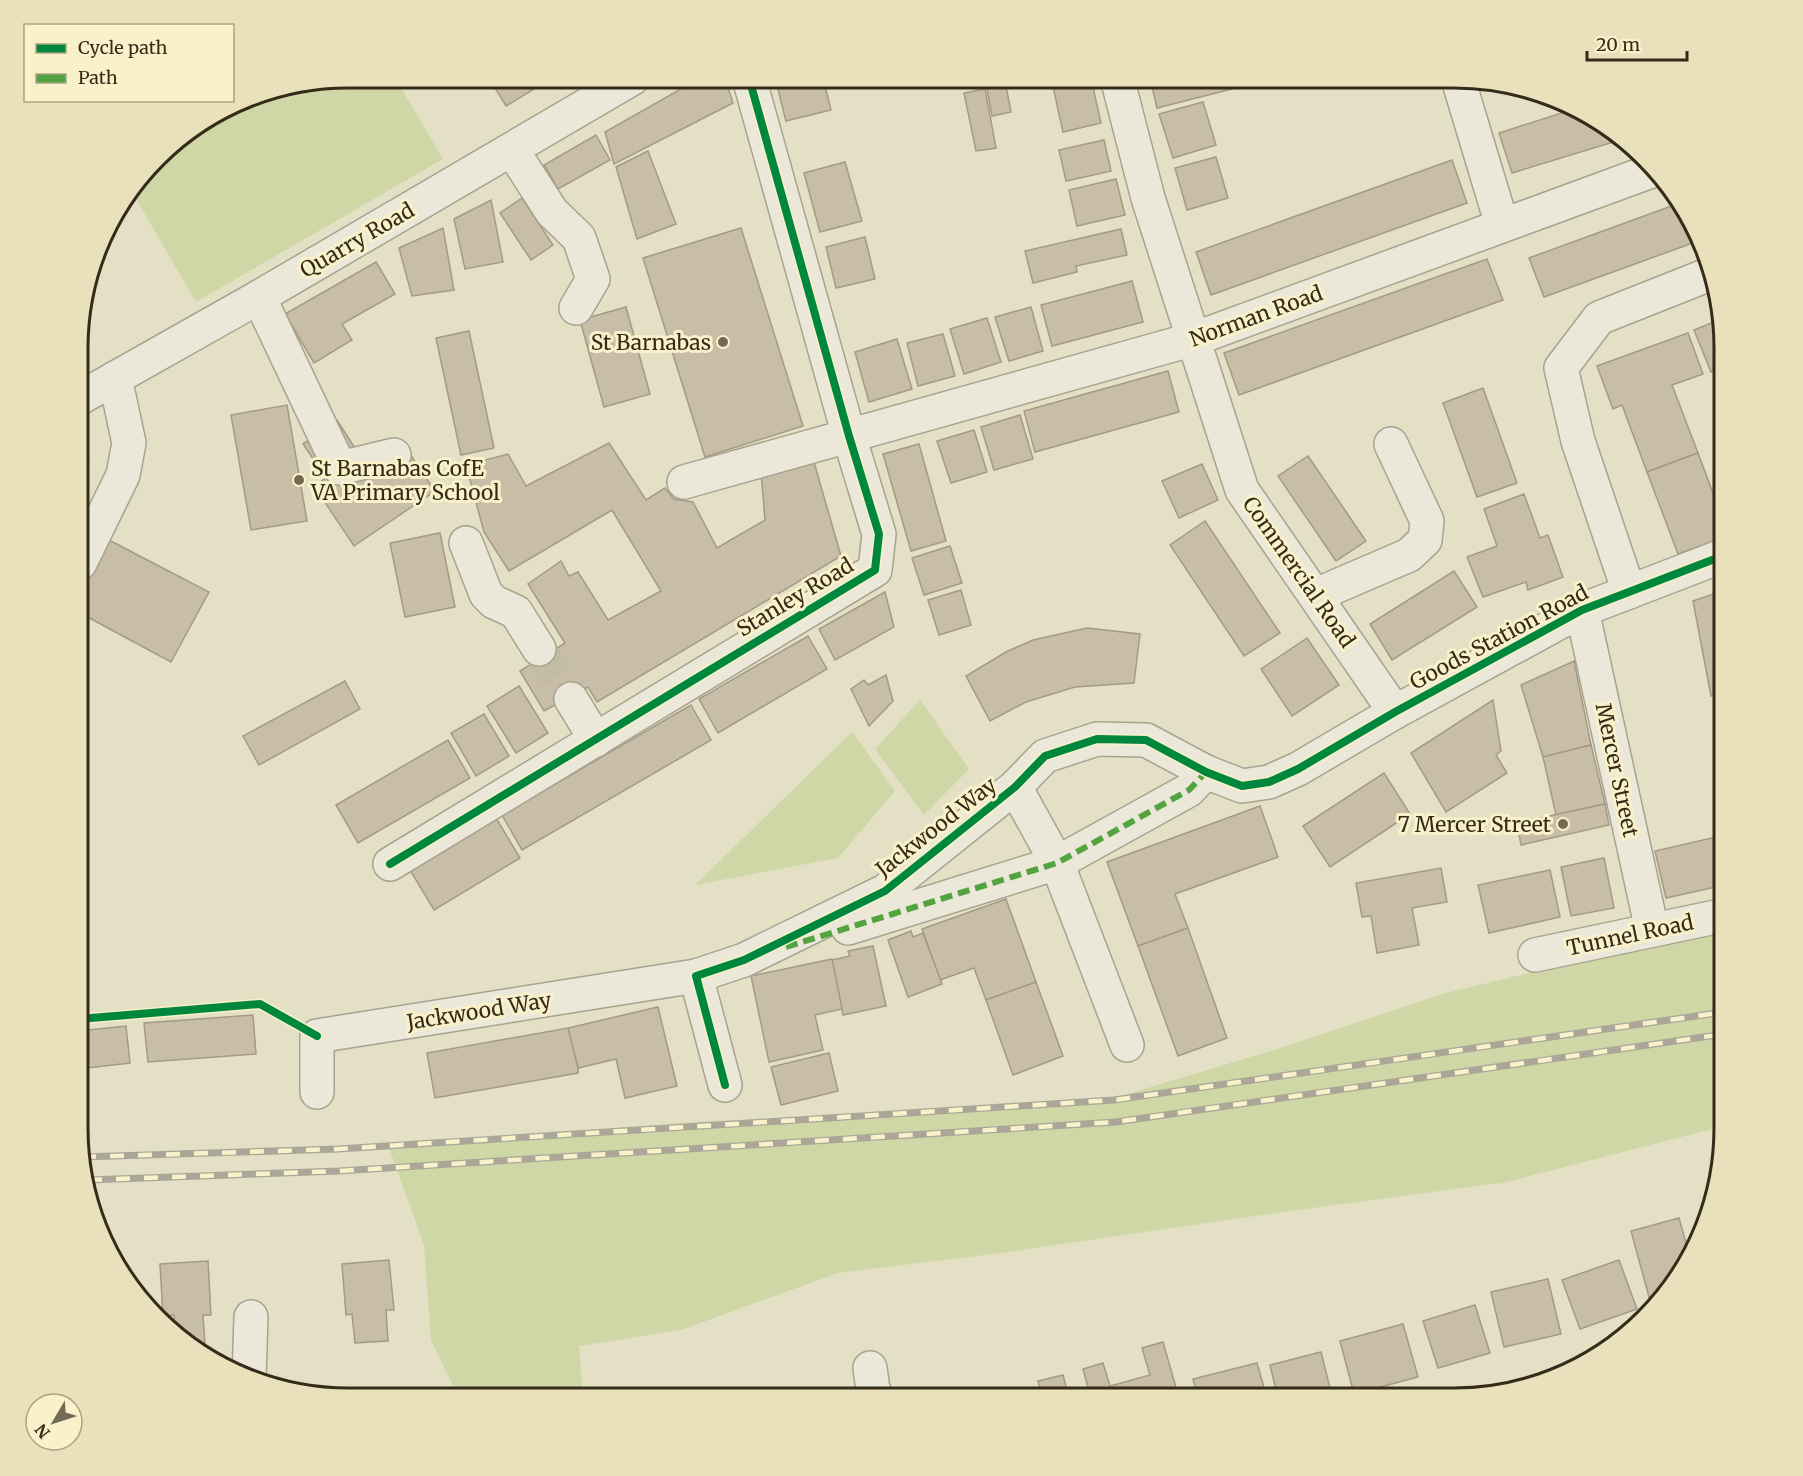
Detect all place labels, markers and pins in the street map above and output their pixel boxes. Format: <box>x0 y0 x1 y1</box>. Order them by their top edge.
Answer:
place label: St Barnabas <box>591 329 711 356</box>
marker: St Barnabas <box>716 335 730 349</box>
place label: St Barnabas CofE VA Primary School <box>310 455 500 506</box>
marker: St Barnabas CofE VA Primary School <box>292 473 306 487</box>
place label: 7 Mercer Street <box>1398 811 1551 838</box>
marker: 7 Mercer Street <box>1556 817 1570 831</box>

